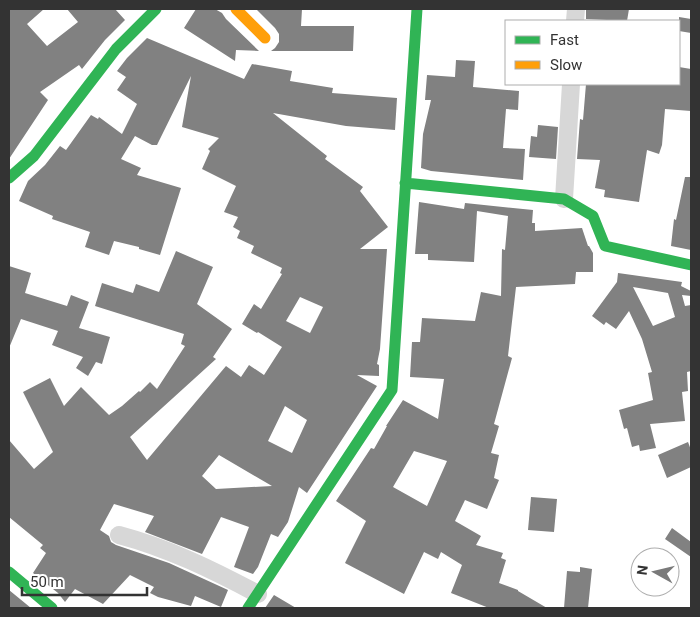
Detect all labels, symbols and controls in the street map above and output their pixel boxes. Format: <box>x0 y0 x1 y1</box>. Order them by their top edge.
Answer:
legend <box>505 20 680 85</box>
text: Fast <box>550 31 579 49</box>
text: Slow <box>550 56 582 74</box>
north arrow <box>630 547 680 597</box>
scale bar <box>22 564 148 596</box>
text: N <box>634 564 651 576</box>
text: 50 m <box>30 573 64 591</box>

